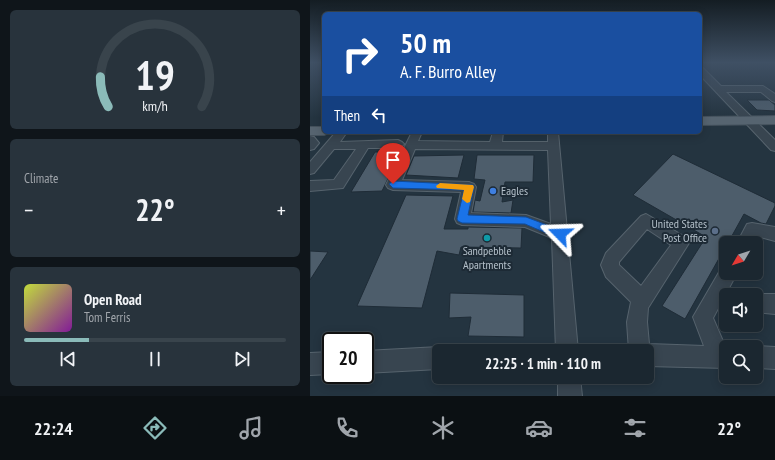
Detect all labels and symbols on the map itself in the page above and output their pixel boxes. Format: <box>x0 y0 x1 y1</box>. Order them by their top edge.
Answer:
pin <box>376 143 410 184</box>
place label: Eagles <box>501 183 528 198</box>
marker: Eagles <box>488 186 498 196</box>
position arrow <box>539 213 581 255</box>
place label: United States Post Office <box>652 216 707 245</box>
marker: United States Post Office <box>710 226 720 236</box>
marker: Sandpebble Apartments <box>482 233 492 243</box>
north arrow <box>719 236 763 280</box>
place label: Sandpebble Apartments <box>463 243 511 272</box>
speed limit sign: 20 <box>322 332 374 384</box>

